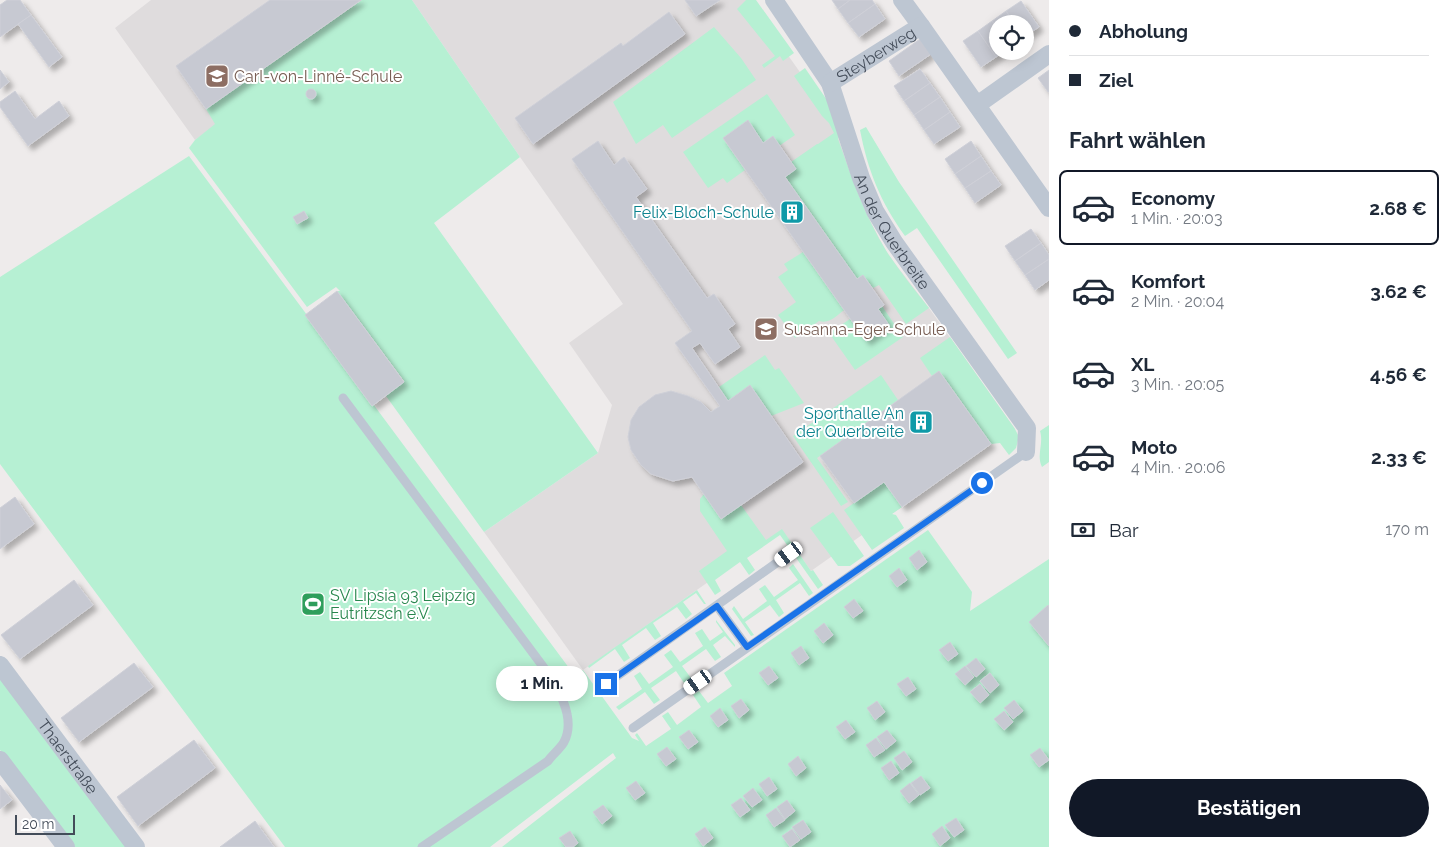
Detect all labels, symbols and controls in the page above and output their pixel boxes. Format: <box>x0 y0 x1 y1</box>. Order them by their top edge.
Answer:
map controls <box>989 15 1034 60</box>
button: locate <box>989 15 1034 60</box>
text: Abholung <box>1099 20 1188 42</box>
street label: Steyberweg <box>833 23 919 87</box>
school or university icon: Carl-von-Linné-Schule <box>204 63 230 89</box>
place label: Carl-von-Linné-Schule <box>234 67 402 86</box>
text: Ziel <box>1099 69 1133 91</box>
text: Fahrt wählen <box>1069 127 1206 153</box>
street label: An der Querbreite <box>850 171 934 293</box>
icon: car <box>1071 185 1116 230</box>
text: Economy <box>1131 187 1215 209</box>
text: 2.68 € <box>1369 197 1427 219</box>
building icon: Felix-Bloch-Schule <box>779 199 805 225</box>
place label: Felix-Bloch-Schule <box>633 203 774 222</box>
text: 1 Min. · 20:03 <box>1131 209 1222 228</box>
icon: car <box>1071 268 1116 313</box>
text: Komfort <box>1131 270 1205 292</box>
text: 3.62 € <box>1370 280 1427 302</box>
text: 2 Min. · 20:04 <box>1131 292 1224 311</box>
school or university icon: Susanna-Eger-Schule <box>753 316 779 342</box>
place label: Susanna-Eger-Schule <box>784 320 945 339</box>
icon: car <box>1071 351 1116 396</box>
text: XL <box>1131 353 1154 375</box>
text: 4.56 € <box>1370 363 1427 385</box>
text: 3 Min. · 20:05 <box>1131 375 1224 394</box>
place label: Sporthalle An der Querbreite <box>796 404 904 441</box>
building icon: Sporthalle An der Querbreite <box>908 409 934 435</box>
icon: car <box>1071 434 1116 479</box>
text: Moto <box>1131 436 1177 458</box>
text: 2.33 € <box>1371 446 1427 468</box>
text: 4 Min. · 20:06 <box>1131 458 1225 477</box>
route start <box>971 472 993 494</box>
icon: cash <box>1069 516 1097 544</box>
text: Bar <box>1109 519 1139 541</box>
text: 170 m <box>1385 520 1429 539</box>
car <box>772 539 805 569</box>
place label: SV Lipsia 93 Leipzig Eutritzsch e.V. <box>330 586 476 623</box>
sports icon: SV Lipsia 93 Leipzig Eutritzsch e.V. <box>300 591 326 617</box>
callout: 1 Min. <box>496 666 588 702</box>
car <box>681 667 714 697</box>
route end <box>595 673 617 695</box>
text: 1 Min. <box>521 674 563 693</box>
street label: Thaerstraße <box>34 715 102 798</box>
button: Bestätigen <box>1069 779 1429 837</box>
scale bar <box>15 812 75 835</box>
text: 20 m <box>22 816 54 832</box>

